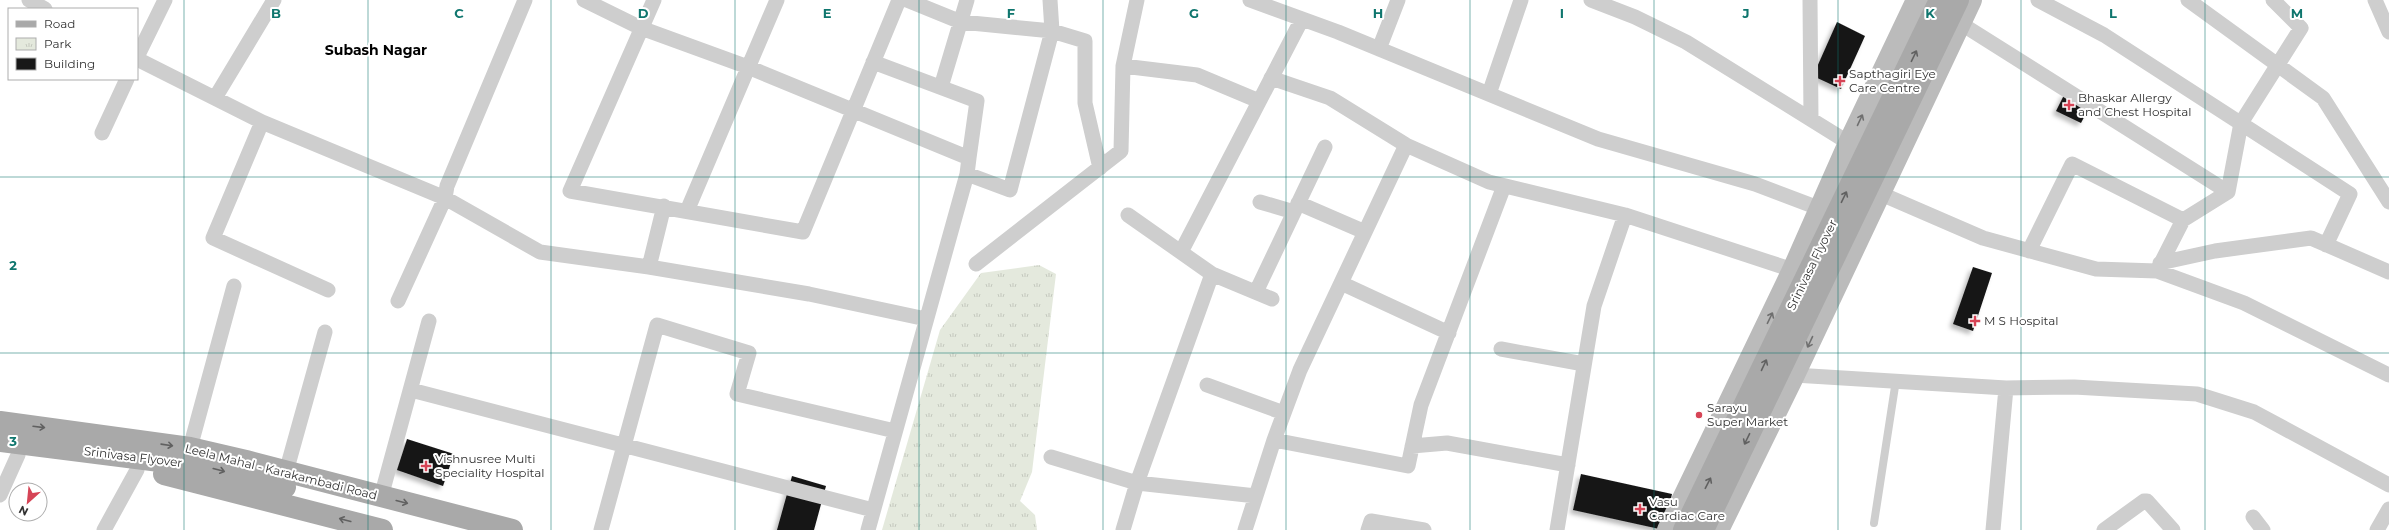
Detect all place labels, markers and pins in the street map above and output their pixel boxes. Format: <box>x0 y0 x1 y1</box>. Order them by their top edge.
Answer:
place label: Sapthagiri Eye Care Centre <box>1849 66 1936 95</box>
marker: Sapthagiri Eye Care Centre <box>1834 75 1846 87</box>
place label: Bhaskar Allergy and Chest Hospital <box>2078 90 2192 119</box>
marker: Bhaskar Allergy and Chest Hospital <box>2063 99 2075 111</box>
place label: M S Hospital <box>1984 313 2058 328</box>
marker: M S Hospital <box>1969 315 1981 327</box>
place label: Sarayu Super Market <box>1707 400 1788 429</box>
marker: Sarayu Super Market <box>1694 410 1704 420</box>
place label: Vishnusree Multi Speciality Hospital <box>435 451 545 480</box>
marker: Vishnusree Multi Speciality Hospital <box>420 460 432 472</box>
place label: Vasu Cardiac Care <box>1649 494 1725 523</box>
marker: Vasu Cardiac Care <box>1634 503 1646 515</box>

